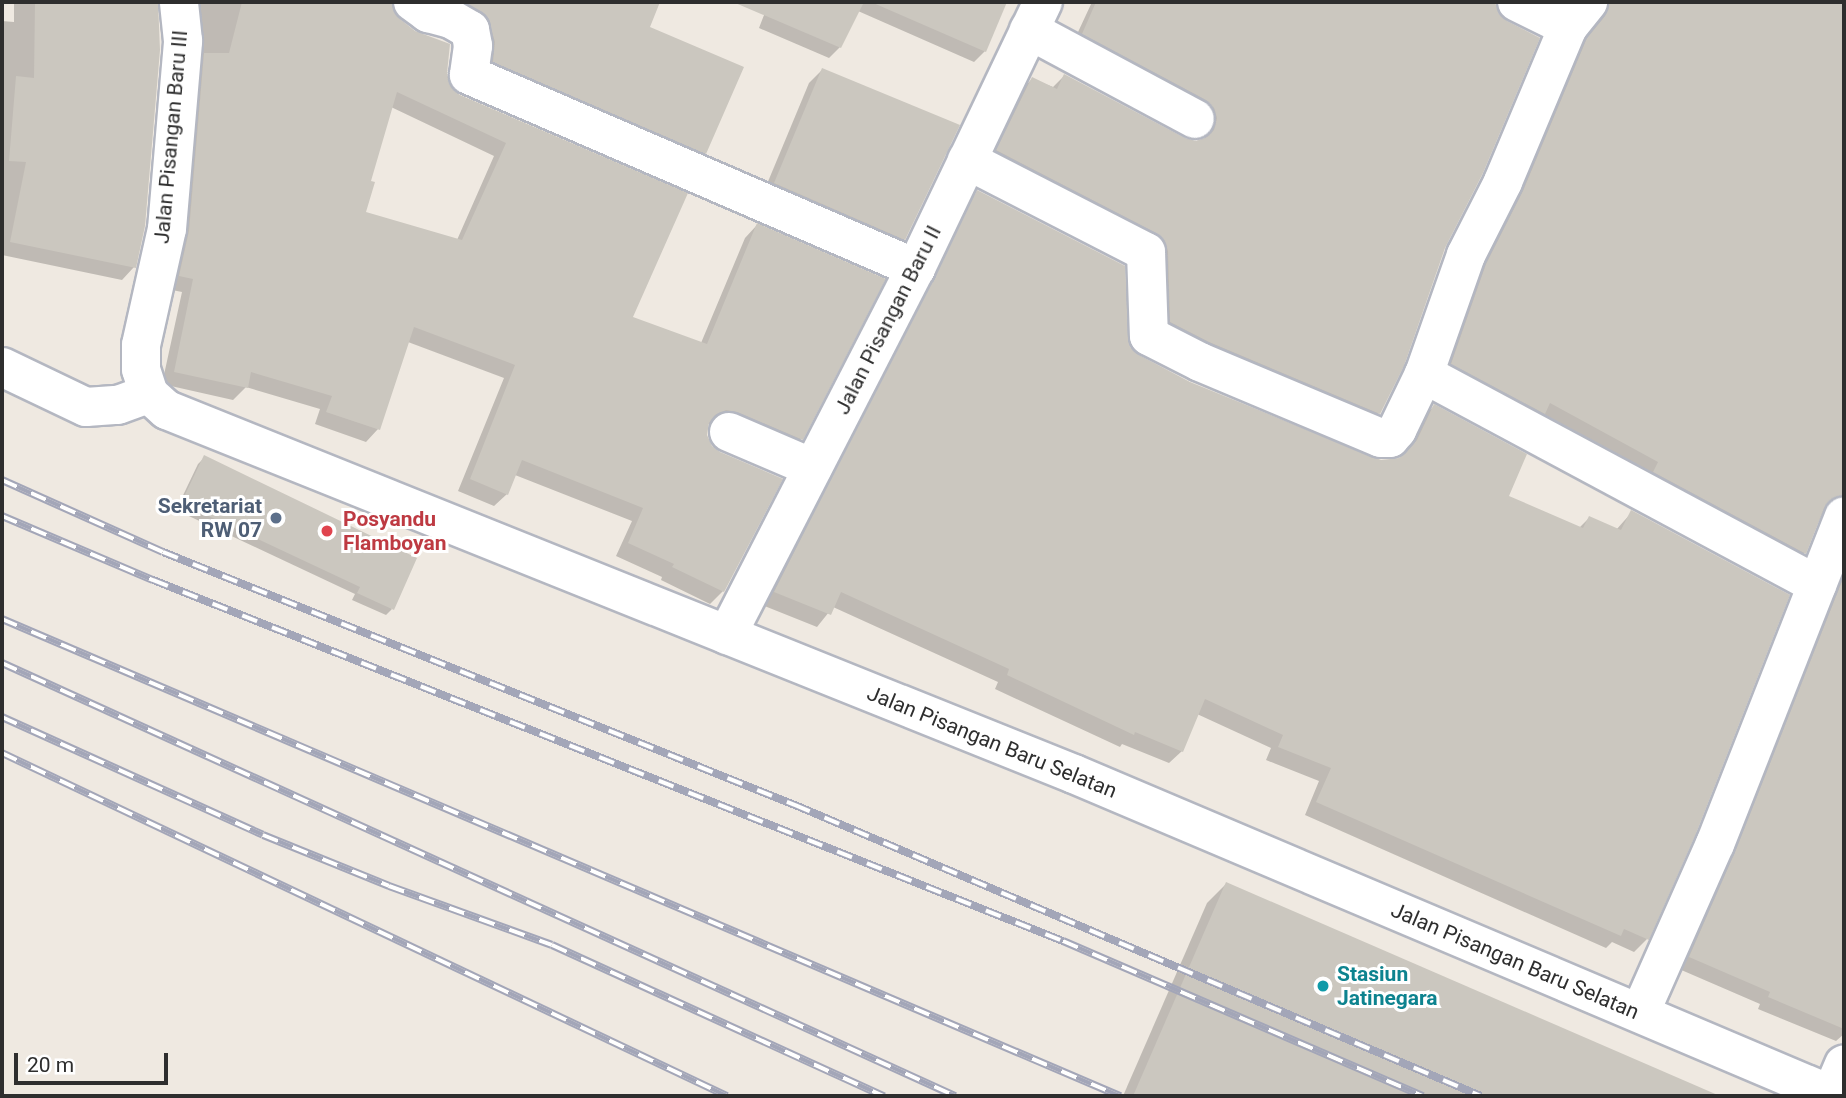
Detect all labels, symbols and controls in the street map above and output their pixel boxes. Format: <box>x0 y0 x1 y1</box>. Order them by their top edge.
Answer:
street label: Jalan Pisangan Baru III <box>149 29 193 245</box>
street label: Jalan Pisangan Baru II <box>829 221 947 419</box>
place label: Sekretariat RW 07 <box>158 493 262 543</box>
place label: Posyandu Flamboyan <box>343 506 446 556</box>
marker: Sekretariat RW 07 <box>268 510 284 526</box>
marker: Posyandu Flamboyan <box>317 521 337 541</box>
street label: Jalan Pisangan Baru Selatan <box>863 680 1121 804</box>
street label: Jalan Pisangan Baru Selatan <box>1387 897 1643 1025</box>
place label: Stasiun Jatinegara <box>1337 961 1438 1011</box>
marker: Stasiun Jatinegara <box>1315 978 1331 994</box>
scale bar <box>18 1038 172 1082</box>
text: 20 m <box>27 1053 74 1077</box>

